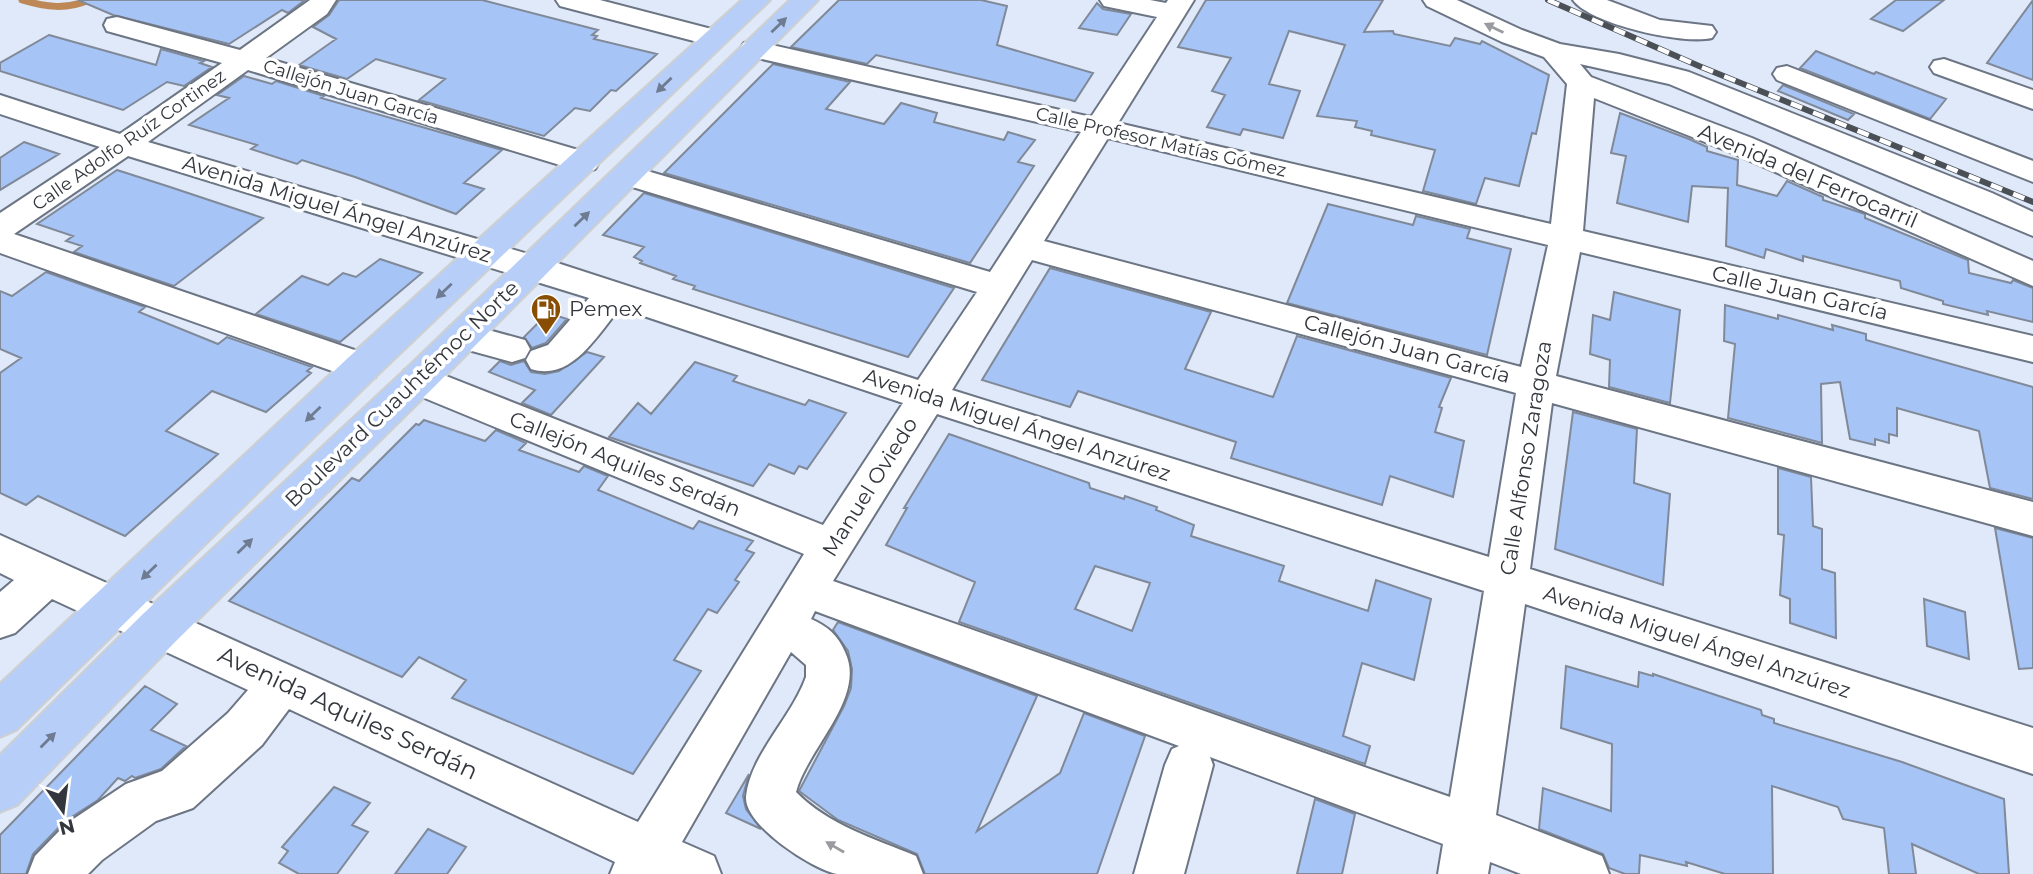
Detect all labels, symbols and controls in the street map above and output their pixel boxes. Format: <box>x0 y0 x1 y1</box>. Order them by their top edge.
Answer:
one-way arrow <box>771 16 788 33</box>
one-way arrow <box>1484 22 1504 34</box>
street label: Callejón Juan García <box>261 55 441 129</box>
street label: Calle Adolfo Ruíz Cortinez <box>28 65 230 215</box>
one-way arrow <box>656 77 673 93</box>
street label: Calle Profesor Matías Gómez <box>1034 102 1288 182</box>
street label: Avenida del Ferrocarril <box>1695 118 1921 233</box>
street label: Avenida Miguel Ángel Anzúrez <box>180 150 494 267</box>
one-way arrow <box>573 211 590 228</box>
street label: Calle Juan García <box>1710 260 1891 325</box>
street label: Boulevard Cuauhtémoc Norte <box>280 275 524 512</box>
one-way arrow <box>435 283 453 299</box>
fuel station icon: Pemex <box>529 292 563 336</box>
place label: Pemex <box>569 296 642 321</box>
street label: Callejón Juan García <box>1301 309 1513 388</box>
street label: Calle Alfonso Zaragoza <box>1495 339 1556 577</box>
street label: Avenida Miguel Ángel Anzúrez <box>860 363 1174 486</box>
one-way arrow <box>304 406 321 423</box>
street label: Callejón Aquiles Serdán <box>506 406 744 521</box>
street label: Manuel Oviedo <box>817 413 922 561</box>
one-way arrow <box>236 538 253 554</box>
one-way arrow <box>141 564 158 580</box>
street label: Avenida Miguel Ángel Anzúrez <box>1540 580 1854 703</box>
street label: Avenida Aquiles Serdán <box>214 640 483 786</box>
one-way arrow <box>40 732 56 748</box>
north arrow <box>28 776 98 846</box>
text: N <box>57 814 77 840</box>
one-way arrow <box>826 841 845 853</box>

